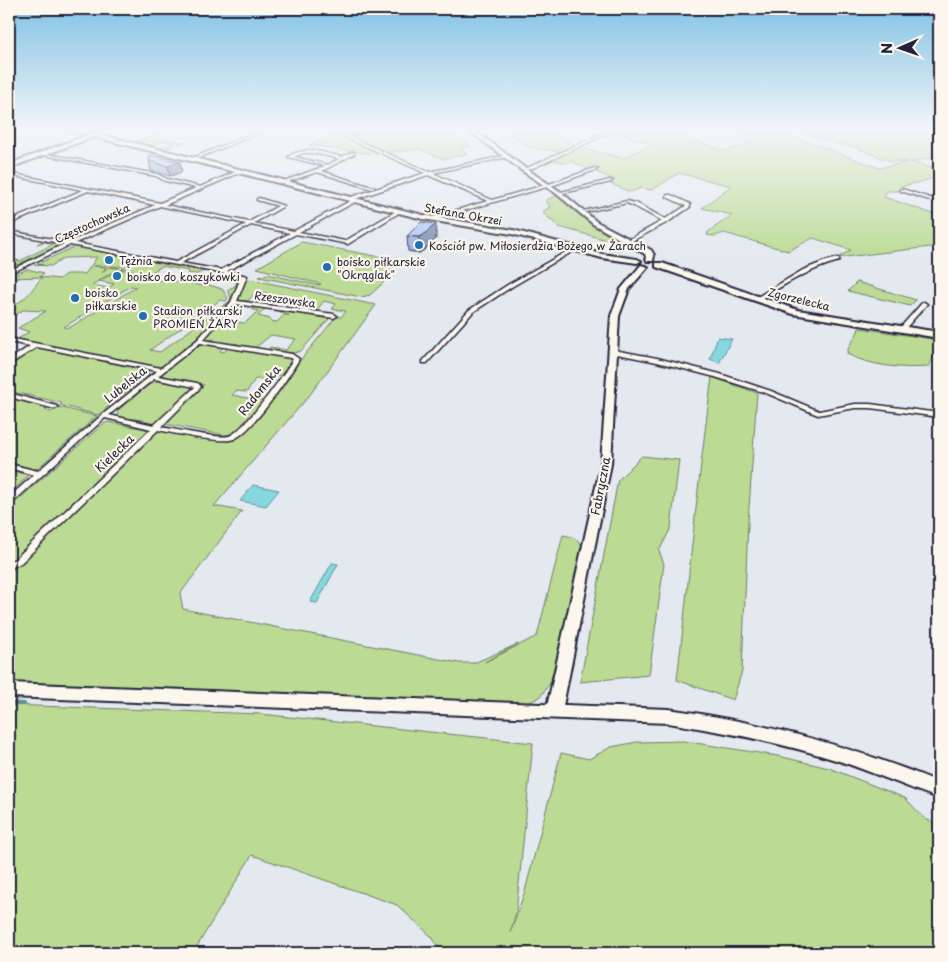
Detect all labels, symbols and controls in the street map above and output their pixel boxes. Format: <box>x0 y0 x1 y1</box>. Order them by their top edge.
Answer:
north arrow <box>876 22 926 72</box>
text: N <box>876 43 897 54</box>
street label: Częstochowska <box>52 199 132 247</box>
street label: Stefana Okrzei <box>423 199 503 229</box>
place label: Kościół pw. Miłosierdzia Bożego w Żarach <box>429 237 646 254</box>
marker: Kościół pw. Miłosierdzia Bożego w Żarach <box>413 239 425 251</box>
place label: Tężnia <box>119 252 153 269</box>
place label: boisko piłkarskie "Okrąglak" <box>337 253 426 283</box>
marker: Tężnia <box>103 254 115 266</box>
marker: boisko piłkarskie "Okrąglak" <box>321 261 333 273</box>
place label: boisko do koszykówki <box>127 268 240 285</box>
marker: boisko do koszykówki <box>111 270 123 282</box>
street label: Zgorzelecka <box>766 283 832 315</box>
place label: boisko piłkarskie <box>85 284 137 314</box>
street label: Rzeszowska <box>253 286 317 312</box>
marker: boisko piłkarskie <box>69 292 81 304</box>
place label: Stadion piłkarski PROMIEŃ ŻARY <box>153 302 242 332</box>
marker: Stadion piłkarski PROMIEŃ ŻARY <box>137 310 149 322</box>
street label: Lubelska <box>100 361 150 407</box>
street label: Radomska <box>234 361 285 419</box>
street label: Kielecka <box>90 429 138 476</box>
street label: Fabryczna <box>586 455 615 517</box>

